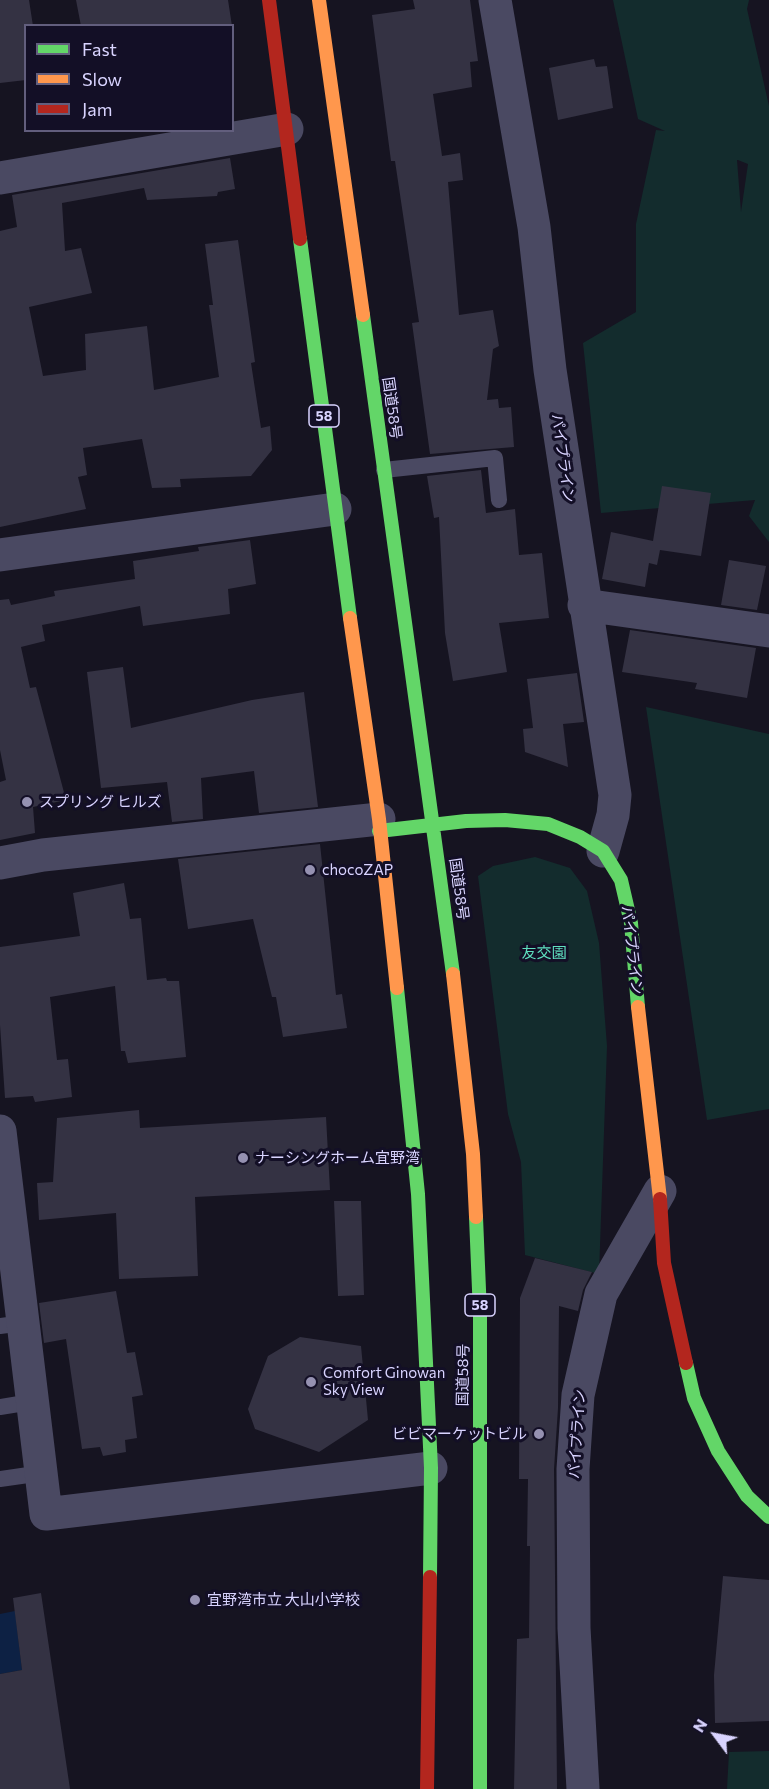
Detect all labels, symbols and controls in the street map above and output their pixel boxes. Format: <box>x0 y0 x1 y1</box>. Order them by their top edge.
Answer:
legend <box>24 24 234 132</box>
text: Fast <box>82 38 117 60</box>
text: Slow <box>82 68 122 90</box>
text: Jam <box>82 98 112 120</box>
street label: 国道58号 <box>379 376 405 440</box>
road number: 58 <box>309 405 339 427</box>
street label: パイプライン <box>548 412 578 504</box>
place label: スプリング ヒルズ <box>39 793 162 811</box>
marker: スプリング ヒルズ <box>20 795 34 809</box>
street label: 国道58号 <box>446 857 472 921</box>
place label: chocoZAP <box>322 861 393 879</box>
marker: chocoZAP <box>303 863 317 877</box>
street label: パイプライン <box>618 904 646 996</box>
park label: 友交園 <box>522 944 566 962</box>
place label: ナーシングホーム宜野湾 <box>255 1149 420 1167</box>
marker: ナーシングホーム宜野湾 <box>236 1151 250 1165</box>
road number: 58 <box>465 1294 495 1316</box>
street label: 国道58号 <box>453 1343 473 1407</box>
place label: Comfort Ginowan Sky View <box>323 1364 445 1399</box>
marker: Comfort Ginowan Sky View <box>304 1375 318 1389</box>
street label: パイプライン <box>565 1388 589 1480</box>
place label: ビビマーケットビル <box>392 1425 527 1443</box>
marker: ビビマーケットビル <box>532 1427 546 1441</box>
place label: 宜野湾市立 大山小学校 <box>207 1591 360 1609</box>
marker: 宜野湾市立 大山小学校 <box>188 1593 202 1607</box>
north arrow <box>685 1705 745 1765</box>
text: N <box>688 1715 711 1735</box>

